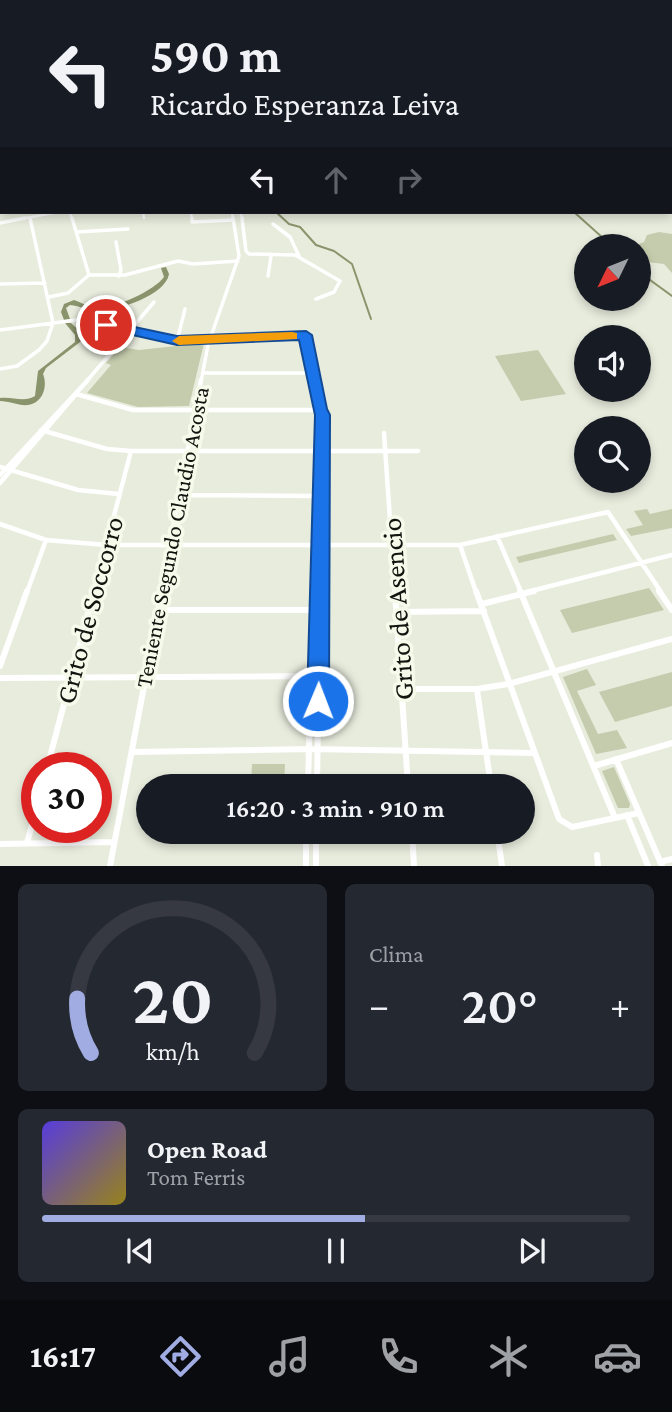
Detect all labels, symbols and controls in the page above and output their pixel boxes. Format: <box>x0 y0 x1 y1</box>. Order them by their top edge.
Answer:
icon: left <box>35 28 126 119</box>
text: 590 m <box>150 28 281 83</box>
text: Ricardo Esperanza Leiva <box>150 86 459 122</box>
icon: left <box>244 161 282 199</box>
icon: ahead <box>317 161 355 199</box>
icon: right <box>390 161 428 199</box>
north arrow <box>574 234 651 312</box>
map controls <box>574 234 651 493</box>
pin <box>76 295 136 355</box>
icon: arrive <box>87 306 125 344</box>
button: sound <box>574 325 651 402</box>
street label: Teniente Segundo Claudio Acosta <box>130 384 214 690</box>
button: search <box>574 416 651 493</box>
street label: Grito de Soccorro <box>50 513 129 707</box>
street label: Grito de Asencio <box>376 517 419 701</box>
position arrow <box>281 664 355 738</box>
speed limit sign: 30 <box>21 752 112 843</box>
text: 16:20 · 3 min · 910 m <box>226 794 445 823</box>
text: Clima <box>369 941 424 967</box>
text: 20 <box>132 959 213 1040</box>
text: 20° <box>461 976 538 1034</box>
text: − <box>369 984 389 1026</box>
text: + <box>610 984 630 1026</box>
text: km/h <box>146 1038 199 1065</box>
text: Open Road <box>147 1135 267 1164</box>
text: Tom Ferris <box>147 1164 245 1190</box>
icon: previous <box>121 1232 159 1270</box>
icon: pause <box>317 1232 355 1270</box>
icon: next <box>513 1232 551 1270</box>
icon: directions <box>156 1332 205 1381</box>
icon: music <box>265 1332 314 1381</box>
icon: phone <box>374 1332 423 1381</box>
icon: climate <box>484 1332 533 1381</box>
icon: car <box>593 1332 642 1381</box>
text: 16:17 <box>30 1338 96 1374</box>

